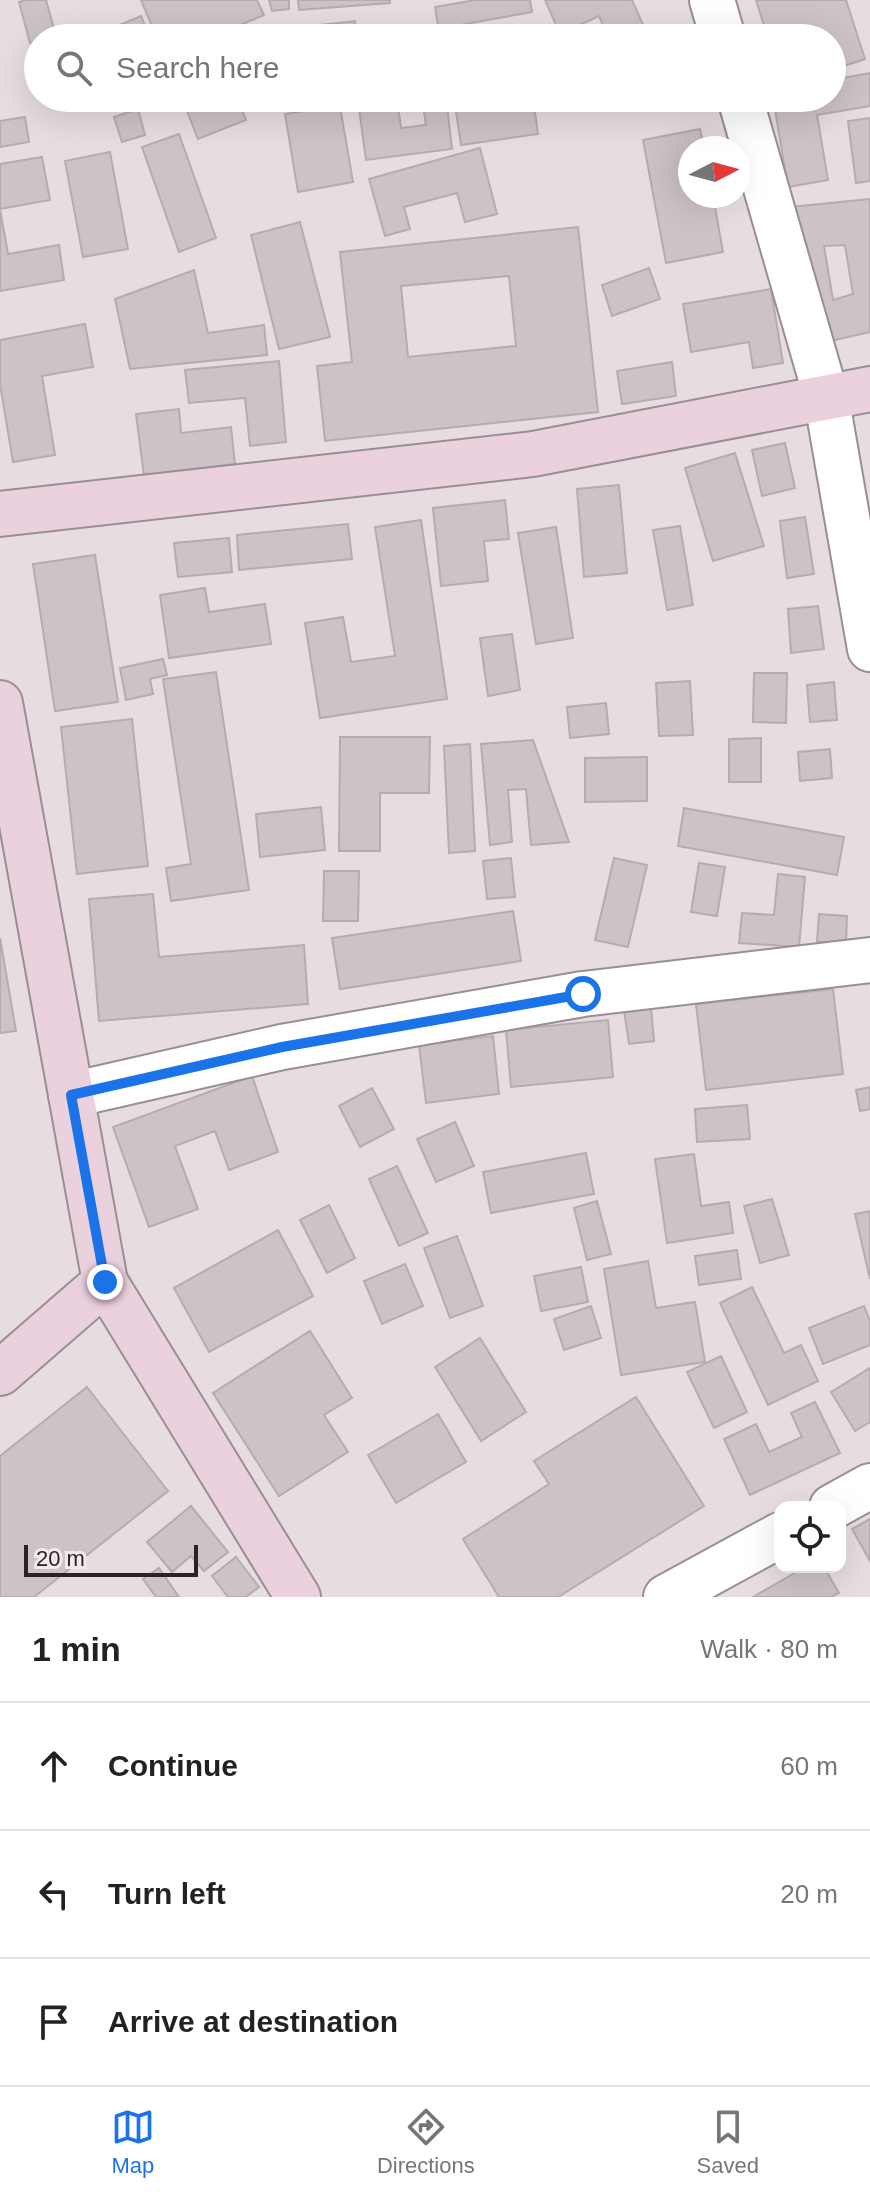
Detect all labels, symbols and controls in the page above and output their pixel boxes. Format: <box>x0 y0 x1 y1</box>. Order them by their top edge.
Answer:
search box <box>24 24 846 112</box>
icon: search <box>52 46 96 90</box>
text: Search here <box>116 51 279 84</box>
north arrow <box>678 136 750 208</box>
route start <box>565 976 601 1012</box>
route end <box>87 1264 123 1300</box>
map controls <box>774 1501 846 1573</box>
button: locate <box>774 1501 846 1573</box>
scale bar <box>24 1541 198 1577</box>
text: 20 m <box>36 1546 85 1571</box>
text: 1 min <box>32 1630 121 1668</box>
text: Walk · 80 m <box>700 1634 838 1664</box>
icon: ahead <box>32 1744 76 1788</box>
text: Continue <box>108 1749 238 1782</box>
text: 60 m <box>780 1751 838 1781</box>
icon: left <box>32 1872 76 1916</box>
text: Turn left <box>108 1877 226 1910</box>
text: 20 m <box>780 1879 838 1909</box>
icon: arrive <box>32 2000 76 2044</box>
text: Arrive at destination <box>108 2005 398 2038</box>
tab: Map <box>111 2105 155 2179</box>
tab: Directions <box>377 2105 475 2179</box>
tab: Saved <box>697 2105 759 2179</box>

